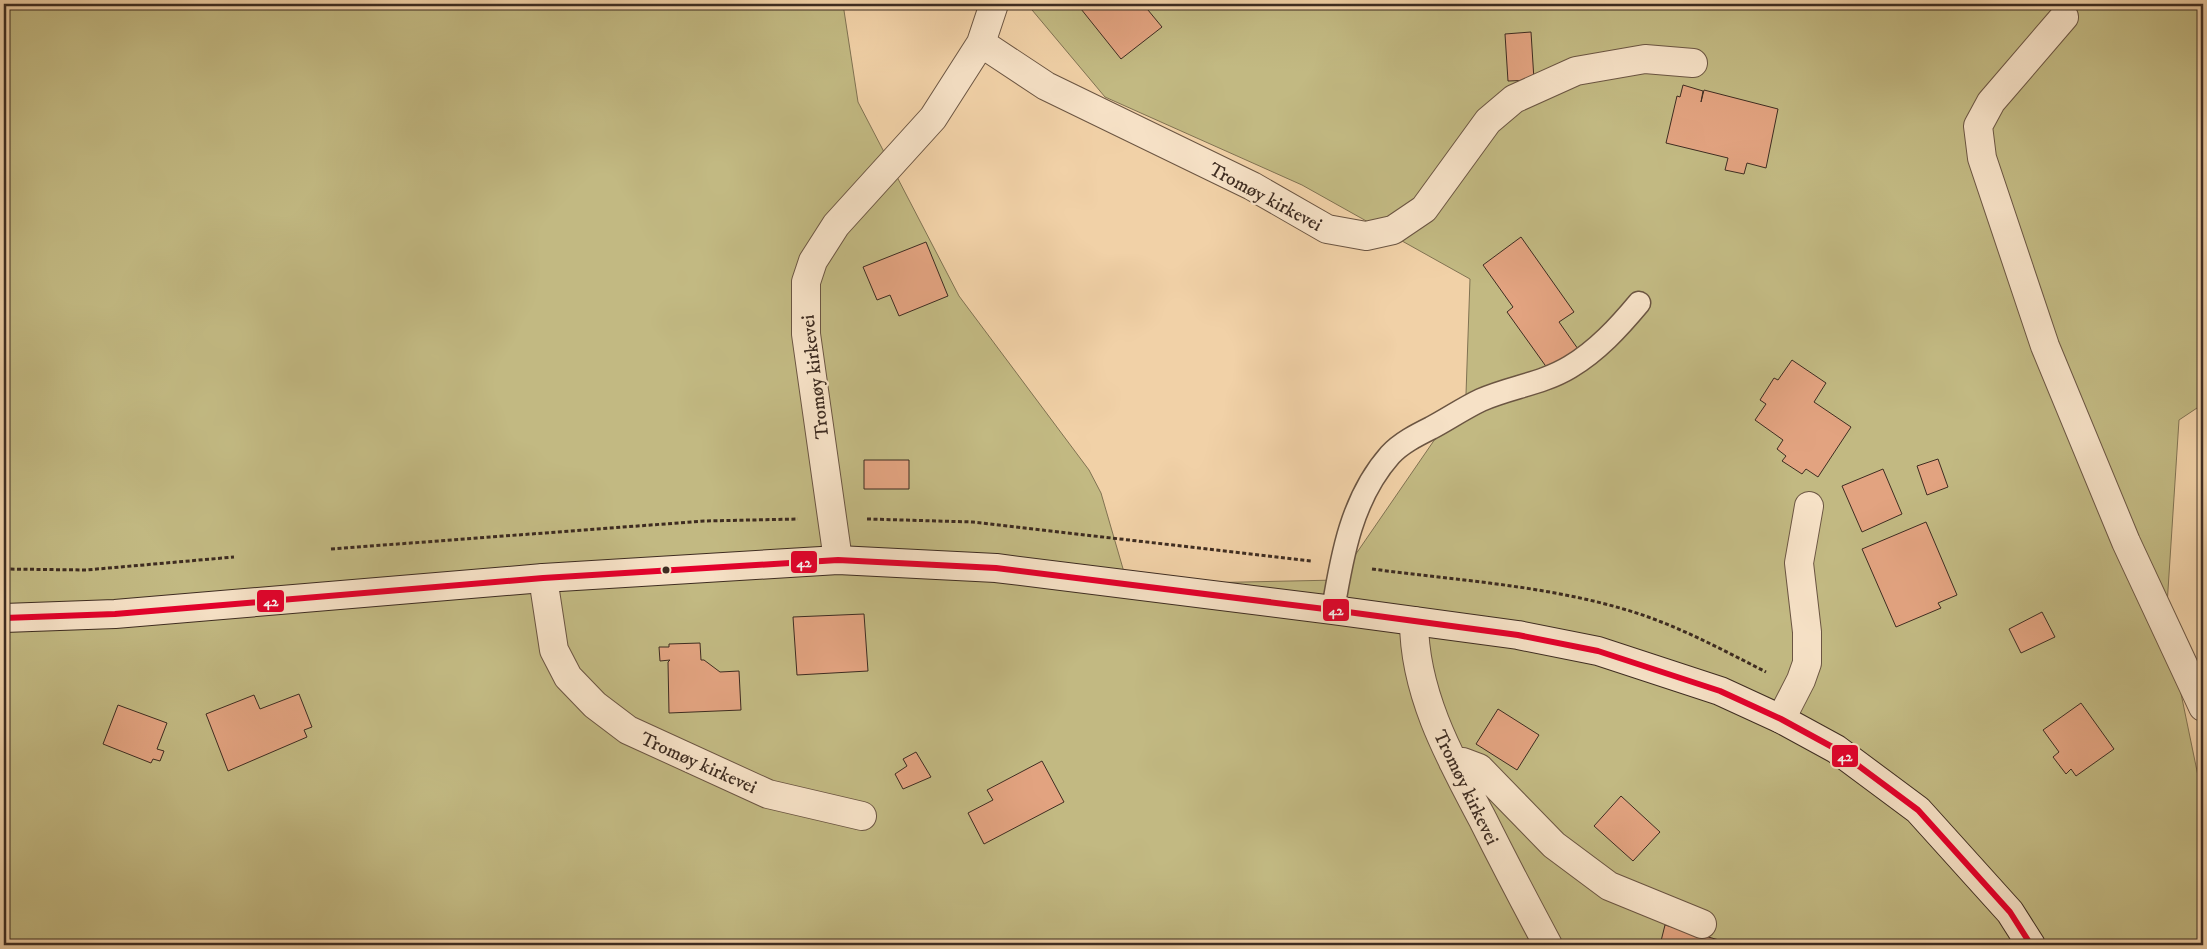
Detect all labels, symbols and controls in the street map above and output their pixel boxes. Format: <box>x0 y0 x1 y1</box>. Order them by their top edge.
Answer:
street label: Tromøy kirkevei <box>1205 158 1326 237</box>
street label: Tromøy kirkevei <box>796 313 835 440</box>
line badge: 42 <box>790 550 818 574</box>
text: 42 <box>796 554 813 572</box>
unlabelled marker <box>661 565 671 575</box>
line badge: 42 <box>256 589 285 613</box>
text: 42 <box>263 593 280 611</box>
line badge: 42 <box>1322 598 1350 622</box>
text: 42 <box>1328 602 1345 620</box>
street label: Tromøy kirkevei <box>637 727 760 799</box>
street label: Tromøy kirkevei <box>1428 727 1503 849</box>
line badge: 42 <box>1831 744 1859 768</box>
text: 42 <box>1837 748 1854 766</box>

